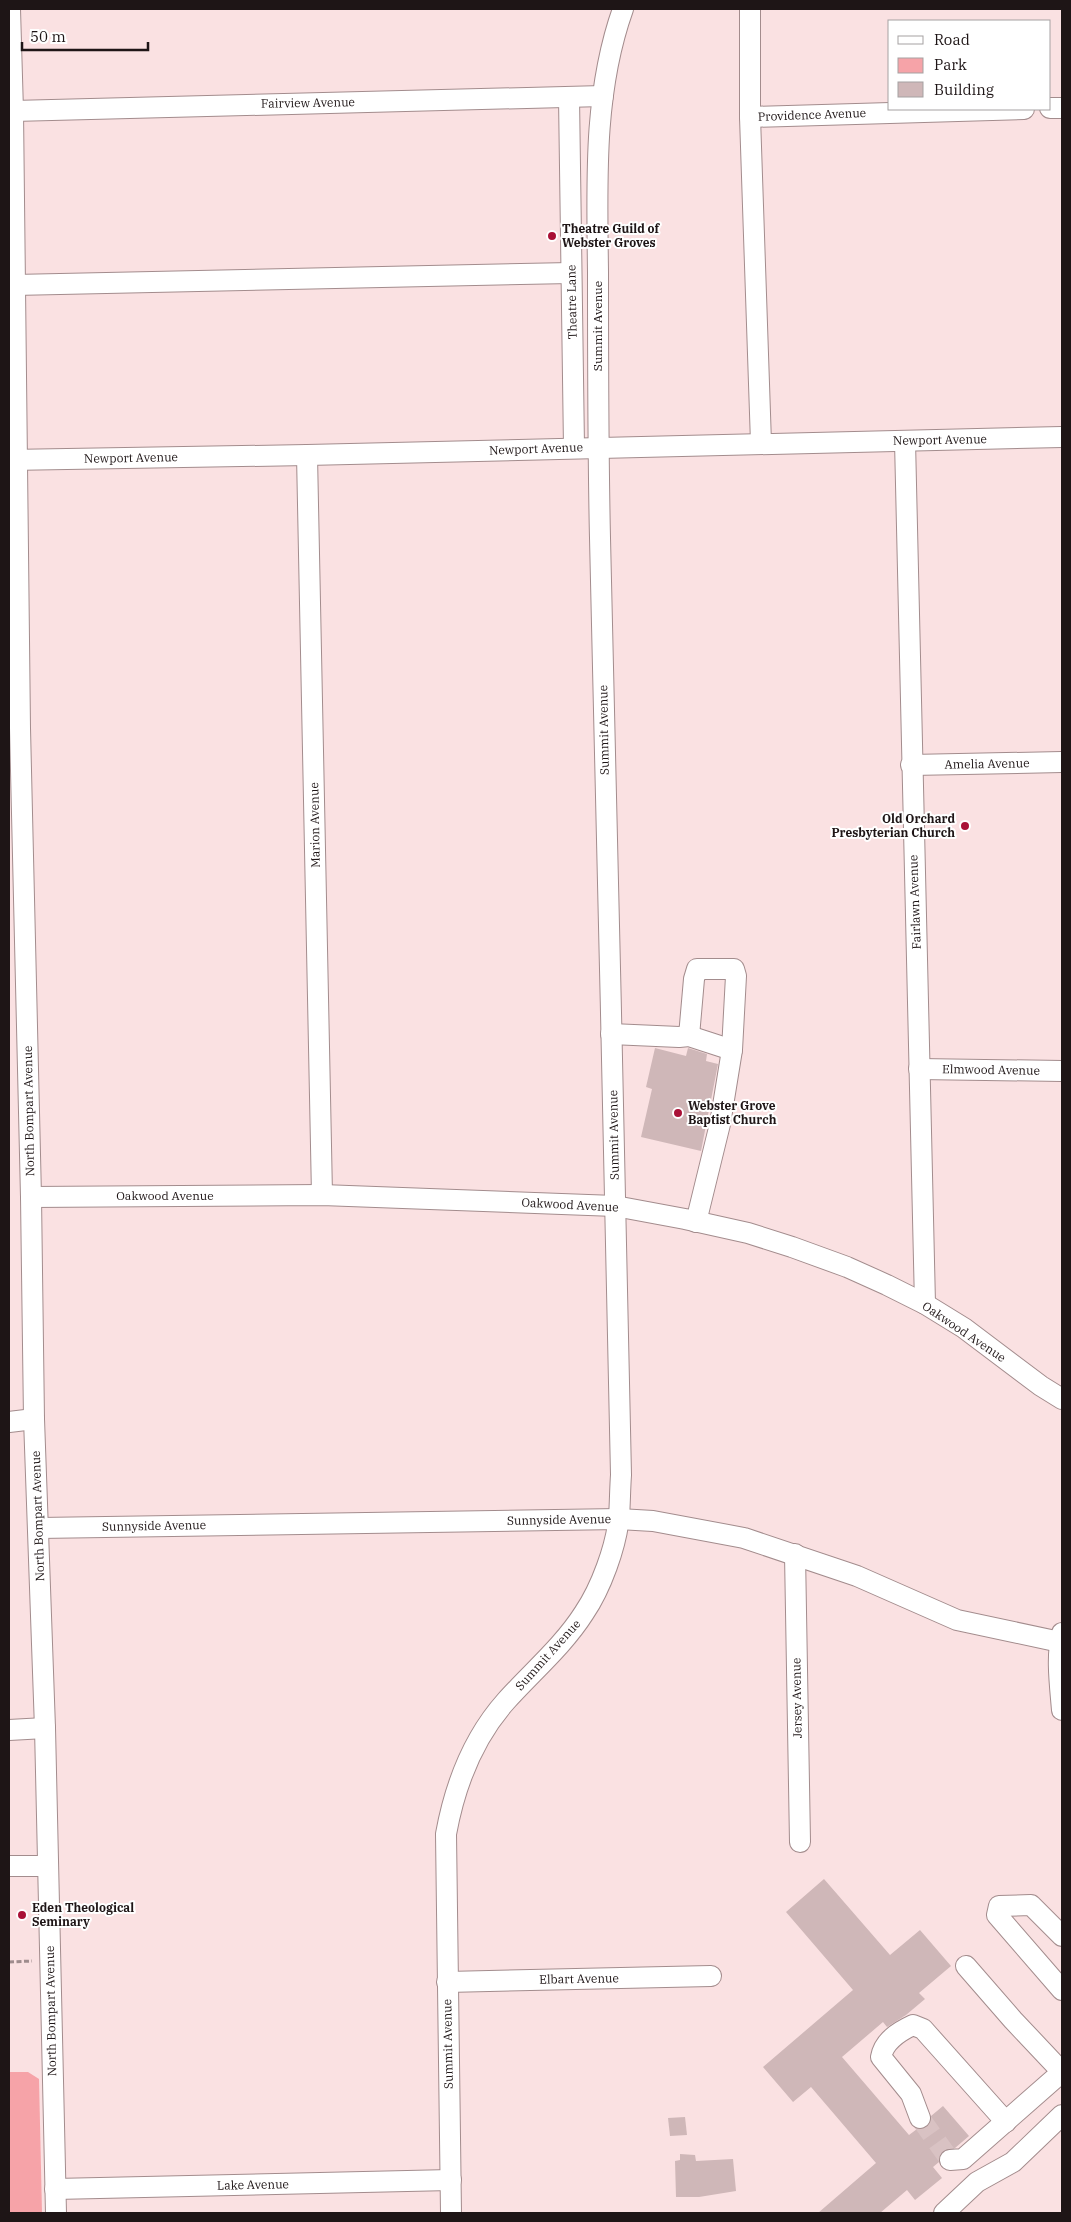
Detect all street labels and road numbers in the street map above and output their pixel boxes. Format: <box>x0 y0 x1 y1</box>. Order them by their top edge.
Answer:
street label: Fairview Avenue <box>261 94 355 111</box>
street label: Providence Avenue <box>758 105 866 124</box>
street label: Theatre Lane <box>563 264 580 340</box>
street label: Summit Avenue <box>590 281 605 371</box>
street label: Newport Avenue <box>893 431 987 448</box>
street label: Newport Avenue <box>489 439 583 458</box>
street label: Newport Avenue <box>84 449 178 466</box>
street label: Summit Avenue <box>595 685 612 775</box>
street label: Amelia Avenue <box>944 755 1030 772</box>
street label: Marion Avenue <box>306 782 323 868</box>
street label: Fairlawn Avenue <box>905 854 924 950</box>
street label: North Bompart Avenue <box>20 1045 37 1177</box>
street label: Elmwood Avenue <box>942 1061 1040 1078</box>
street label: Summit Avenue <box>605 1090 622 1180</box>
street label: Oakwood Avenue <box>116 1188 214 1203</box>
street label: Oakwood Avenue <box>521 1194 619 1215</box>
street label: Oakwood Avenue <box>920 1298 1009 1365</box>
street label: North Bompart Avenue <box>28 1450 47 1582</box>
street label: Sunnyside Avenue <box>507 1511 611 1528</box>
street label: Sunnyside Avenue <box>102 1517 206 1534</box>
street label: Summit Avenue <box>512 1616 583 1693</box>
street label: Jersey Avenue <box>788 1658 805 1738</box>
street label: North Bompart Avenue <box>42 1945 59 2077</box>
street label: Elbart Avenue <box>539 1970 619 1987</box>
street label: Summit Avenue <box>439 1999 456 2089</box>
street label: Lake Avenue <box>217 2176 289 2193</box>

